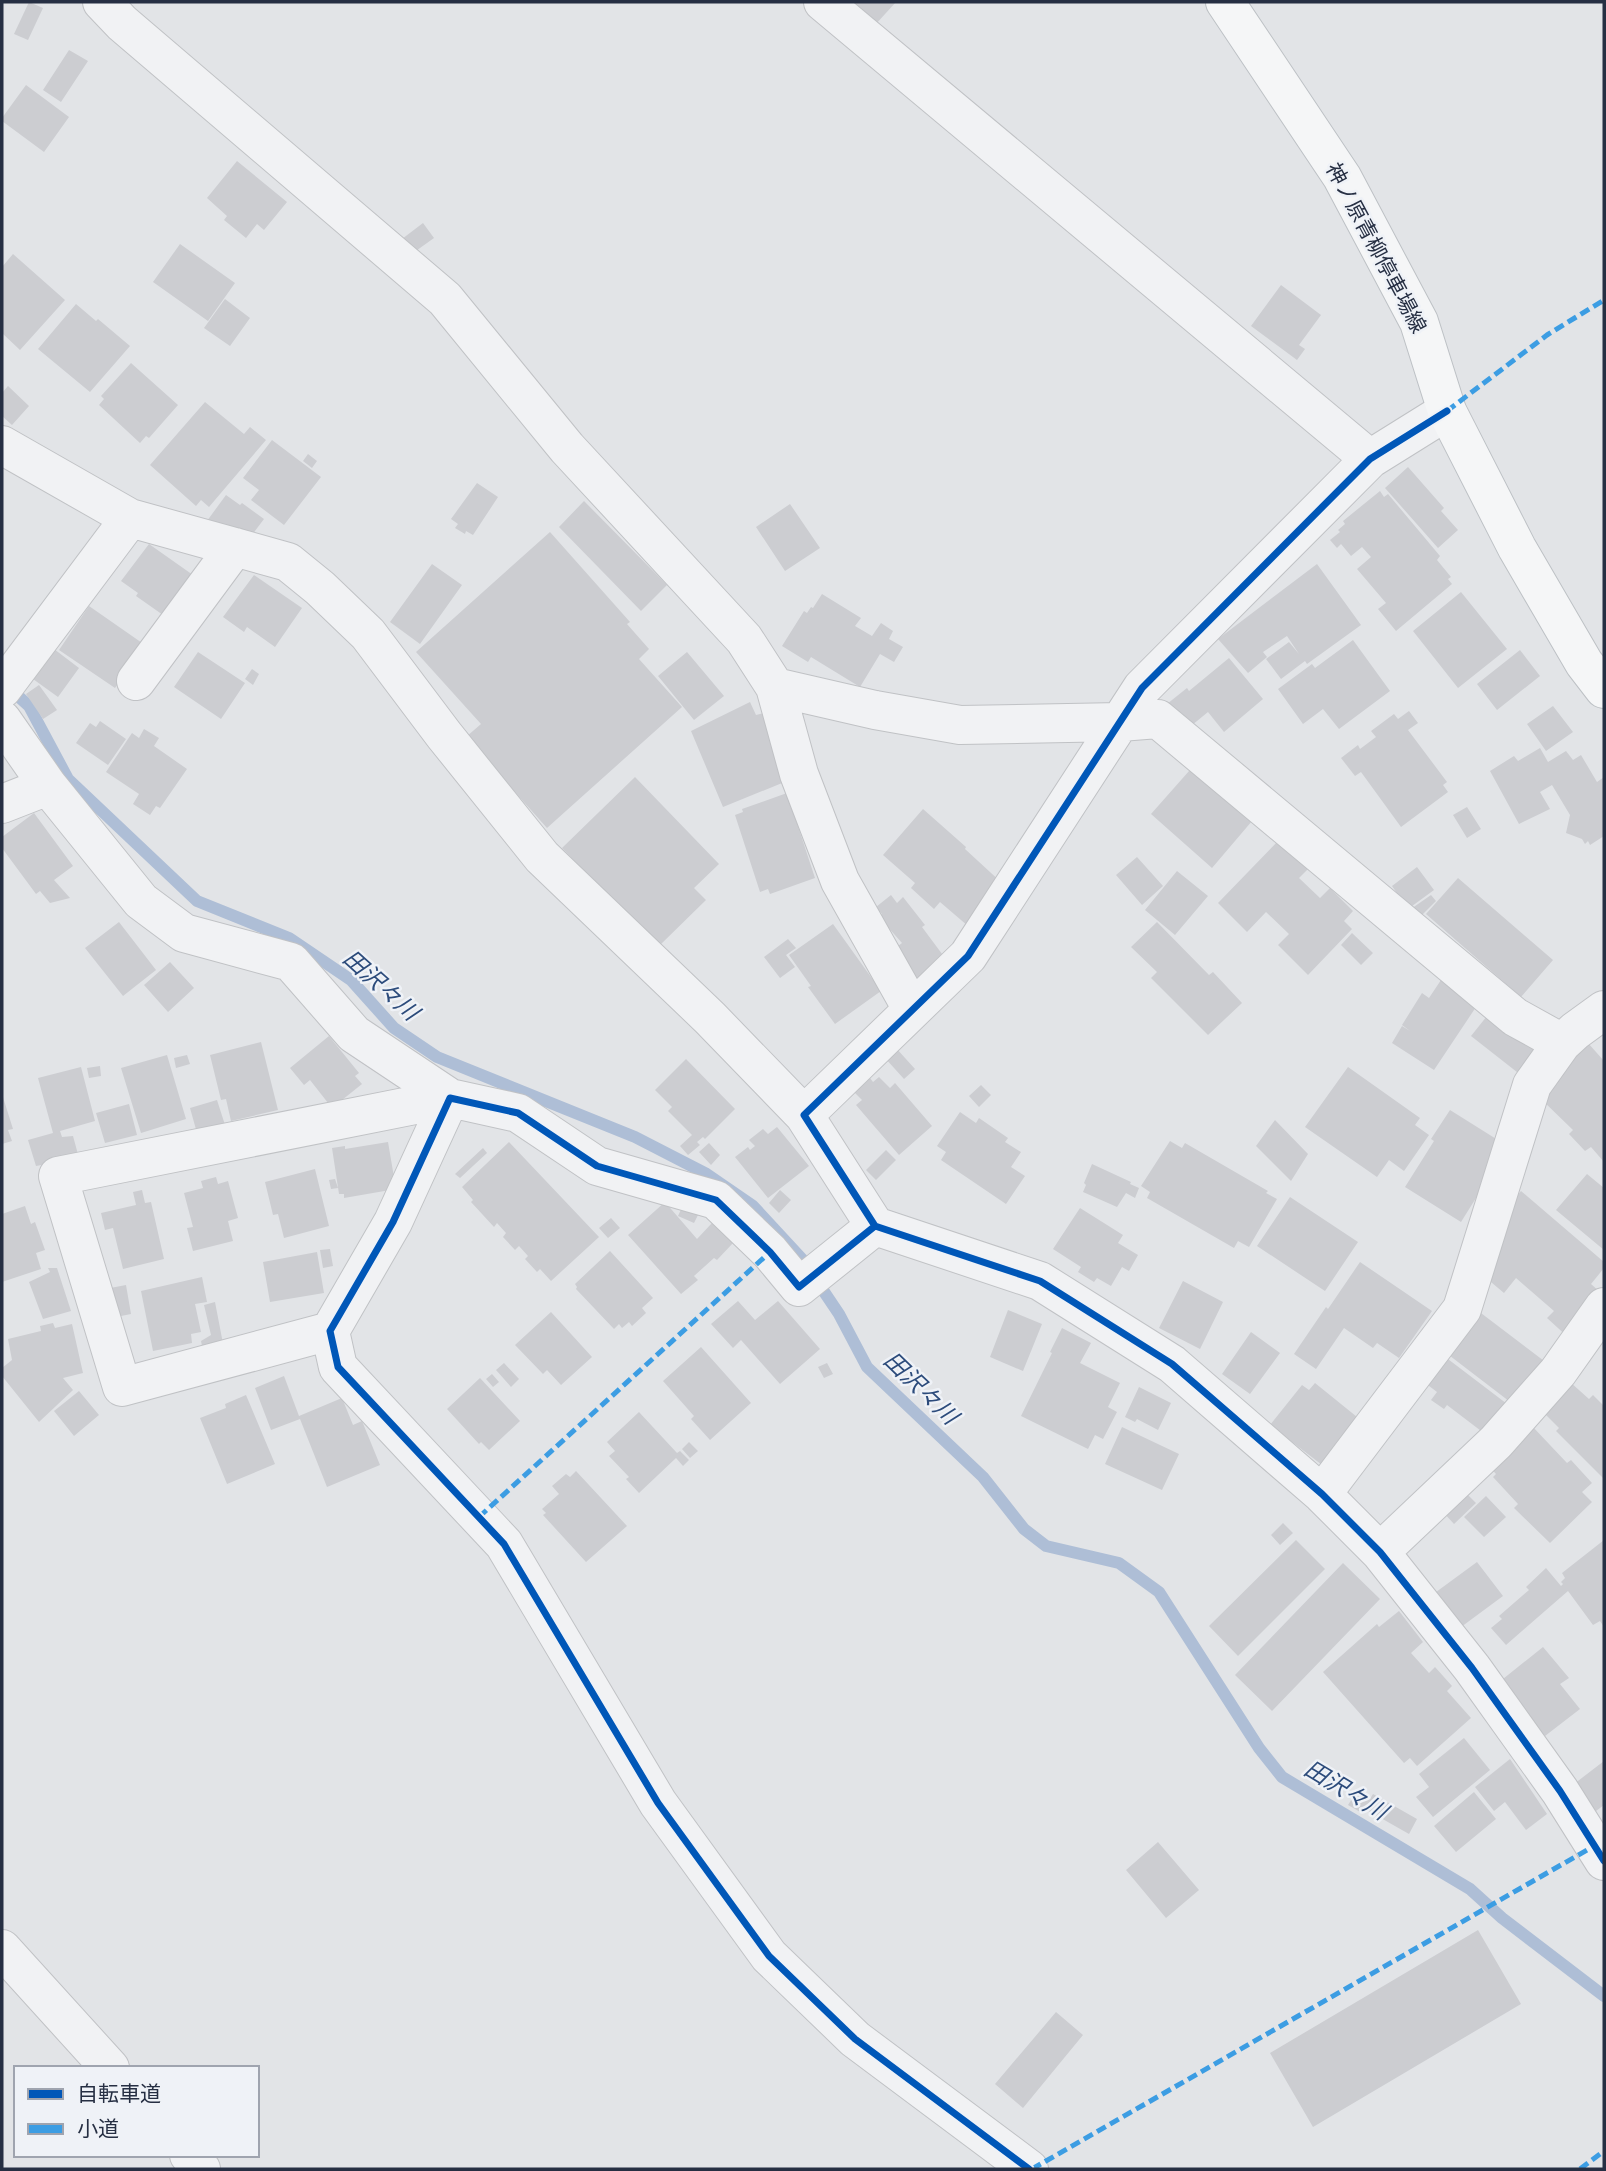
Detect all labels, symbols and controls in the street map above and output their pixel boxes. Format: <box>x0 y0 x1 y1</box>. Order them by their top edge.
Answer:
street label: 神ノ原青柳停車場線 <box>1320 158 1433 338</box>
water label: 田沢々川 <box>337 943 427 1029</box>
water label: 田沢々川 <box>877 1345 967 1433</box>
water label: 田沢々川 <box>1299 1753 1396 1828</box>
legend <box>14 2066 259 2157</box>
text: 自転車道 <box>77 2080 161 2107</box>
text: 小道 <box>77 2115 119 2142</box>

